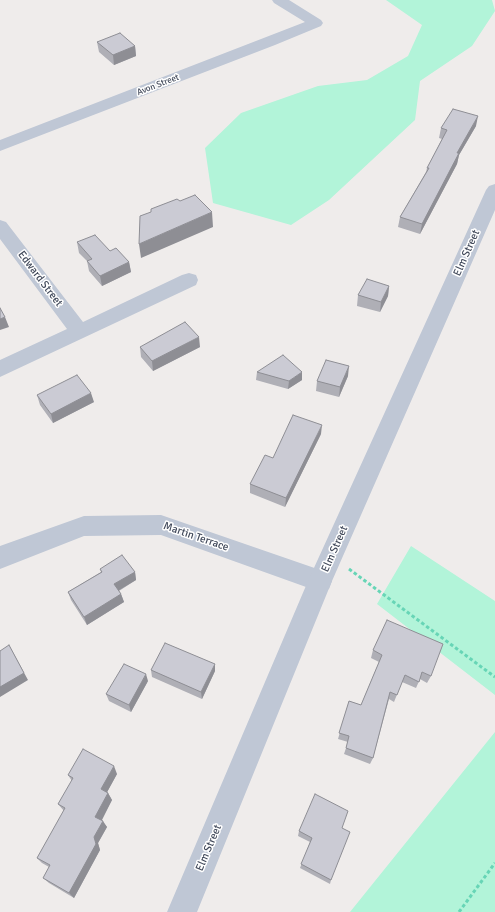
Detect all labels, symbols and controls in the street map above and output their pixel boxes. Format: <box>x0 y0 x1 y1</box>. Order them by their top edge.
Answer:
street label: Avon Street <box>135 72 181 98</box>
street label: Elm Street <box>451 228 483 278</box>
street label: Edward Street <box>15 249 65 309</box>
street label: Martin Terrace <box>162 520 230 554</box>
street label: Elm Street <box>319 524 351 574</box>
street label: Elm Street <box>193 823 225 873</box>

